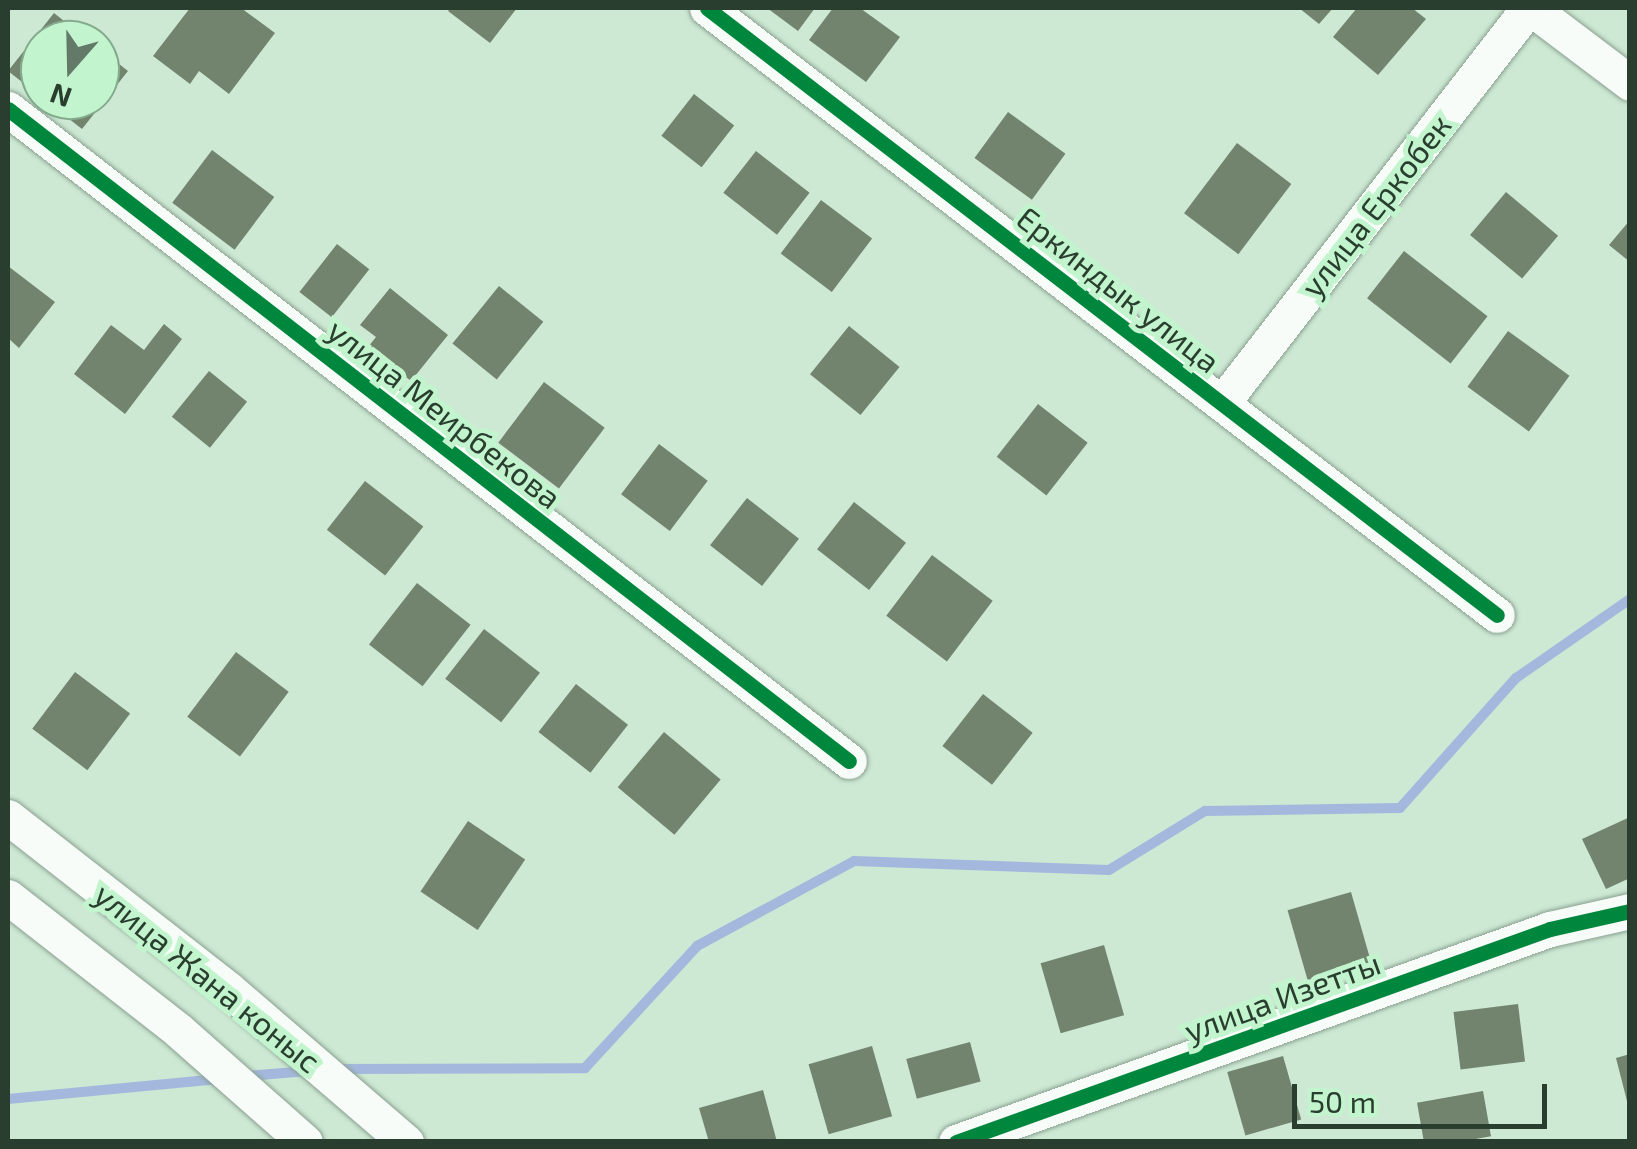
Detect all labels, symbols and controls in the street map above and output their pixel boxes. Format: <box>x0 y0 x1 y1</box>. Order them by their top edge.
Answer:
north arrow <box>20 20 120 120</box>
text: N <box>45 77 76 116</box>
street label: улица Еркобек <box>1292 106 1458 304</box>
street label: Еркиндык улица <box>1010 198 1228 380</box>
street label: улица Меирбекова <box>321 310 569 516</box>
street label: улица Жана коныс <box>87 874 329 1080</box>
street label: улица Изетты <box>1179 943 1385 1049</box>
scale bar <box>1297 1064 1552 1126</box>
text: 50 m <box>1309 1083 1376 1119</box>

